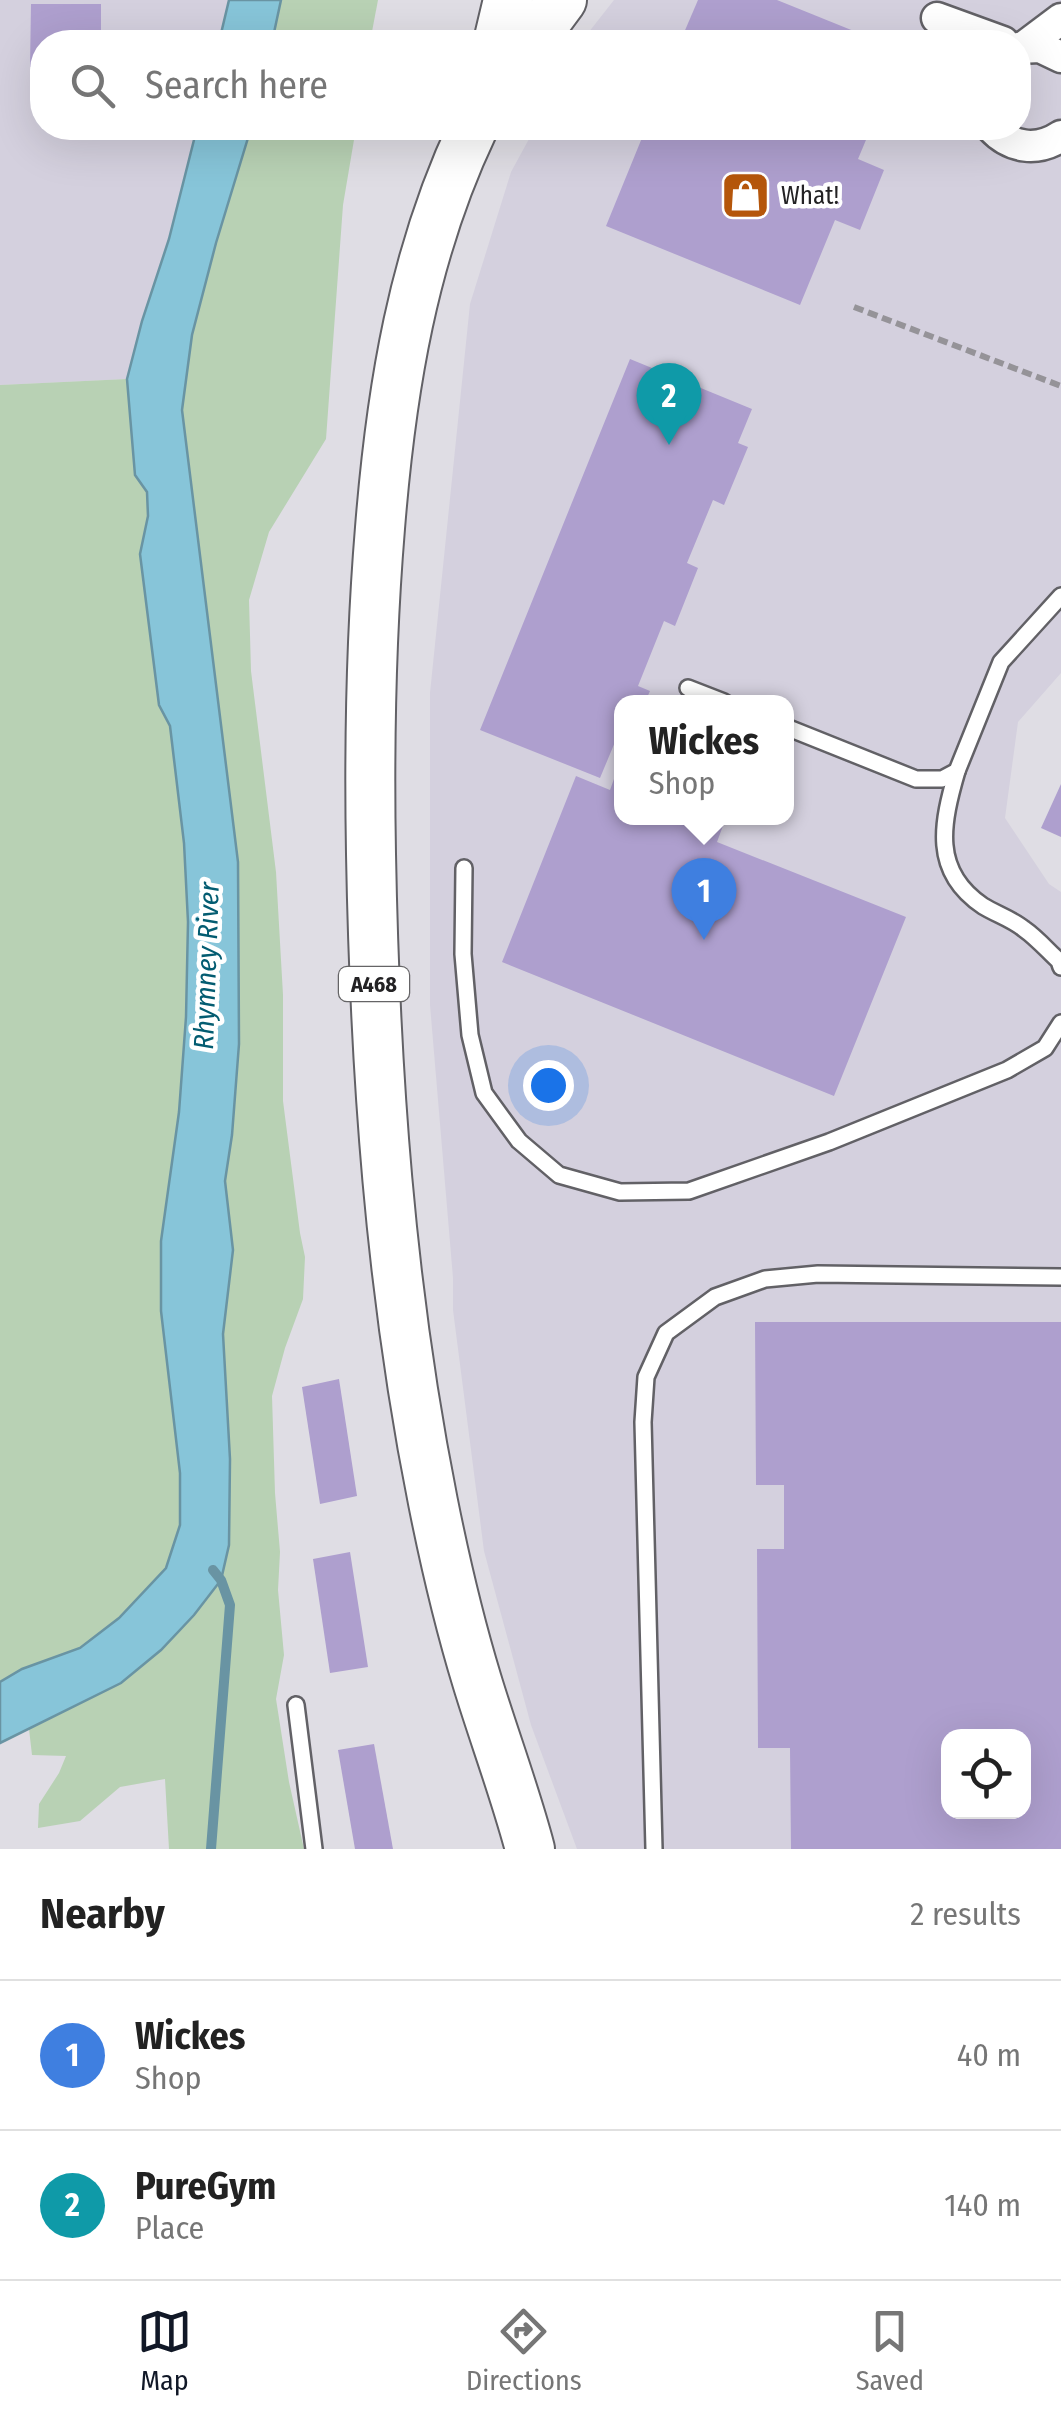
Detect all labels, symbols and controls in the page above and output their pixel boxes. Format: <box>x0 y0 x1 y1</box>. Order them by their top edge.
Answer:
search box <box>30 30 1031 140</box>
icon: search <box>65 58 120 113</box>
text: Search here <box>145 62 328 108</box>
shop icon: What! <box>720 169 772 221</box>
place label: What! <box>781 181 839 211</box>
pin: 2 <box>636 362 702 445</box>
popup <box>614 695 794 825</box>
text: Wickes <box>649 718 759 764</box>
text: Shop <box>649 764 715 802</box>
pin: 1 <box>672 858 736 940</box>
water label: Rhymney River <box>187 880 226 1050</box>
road number: A468 <box>339 967 409 1001</box>
your location <box>523 1060 574 1111</box>
map controls <box>941 1729 1031 1819</box>
button: locate <box>941 1729 1031 1819</box>
text: Nearby <box>40 1889 165 1939</box>
text: 2 results <box>910 1895 1021 1933</box>
text: Wickes <box>135 2013 246 2059</box>
text: 1 <box>66 2036 79 2074</box>
text: 40 m <box>957 2036 1021 2074</box>
text: Shop <box>135 2059 202 2097</box>
text: PureGym <box>135 2163 276 2209</box>
text: 2 <box>65 2186 80 2224</box>
text: 140 m <box>944 2186 1021 2224</box>
text: Place <box>135 2209 204 2247</box>
tab: Map <box>137 2304 192 2397</box>
tab: Directions <box>466 2304 582 2397</box>
tab: Saved <box>856 2304 924 2397</box>

